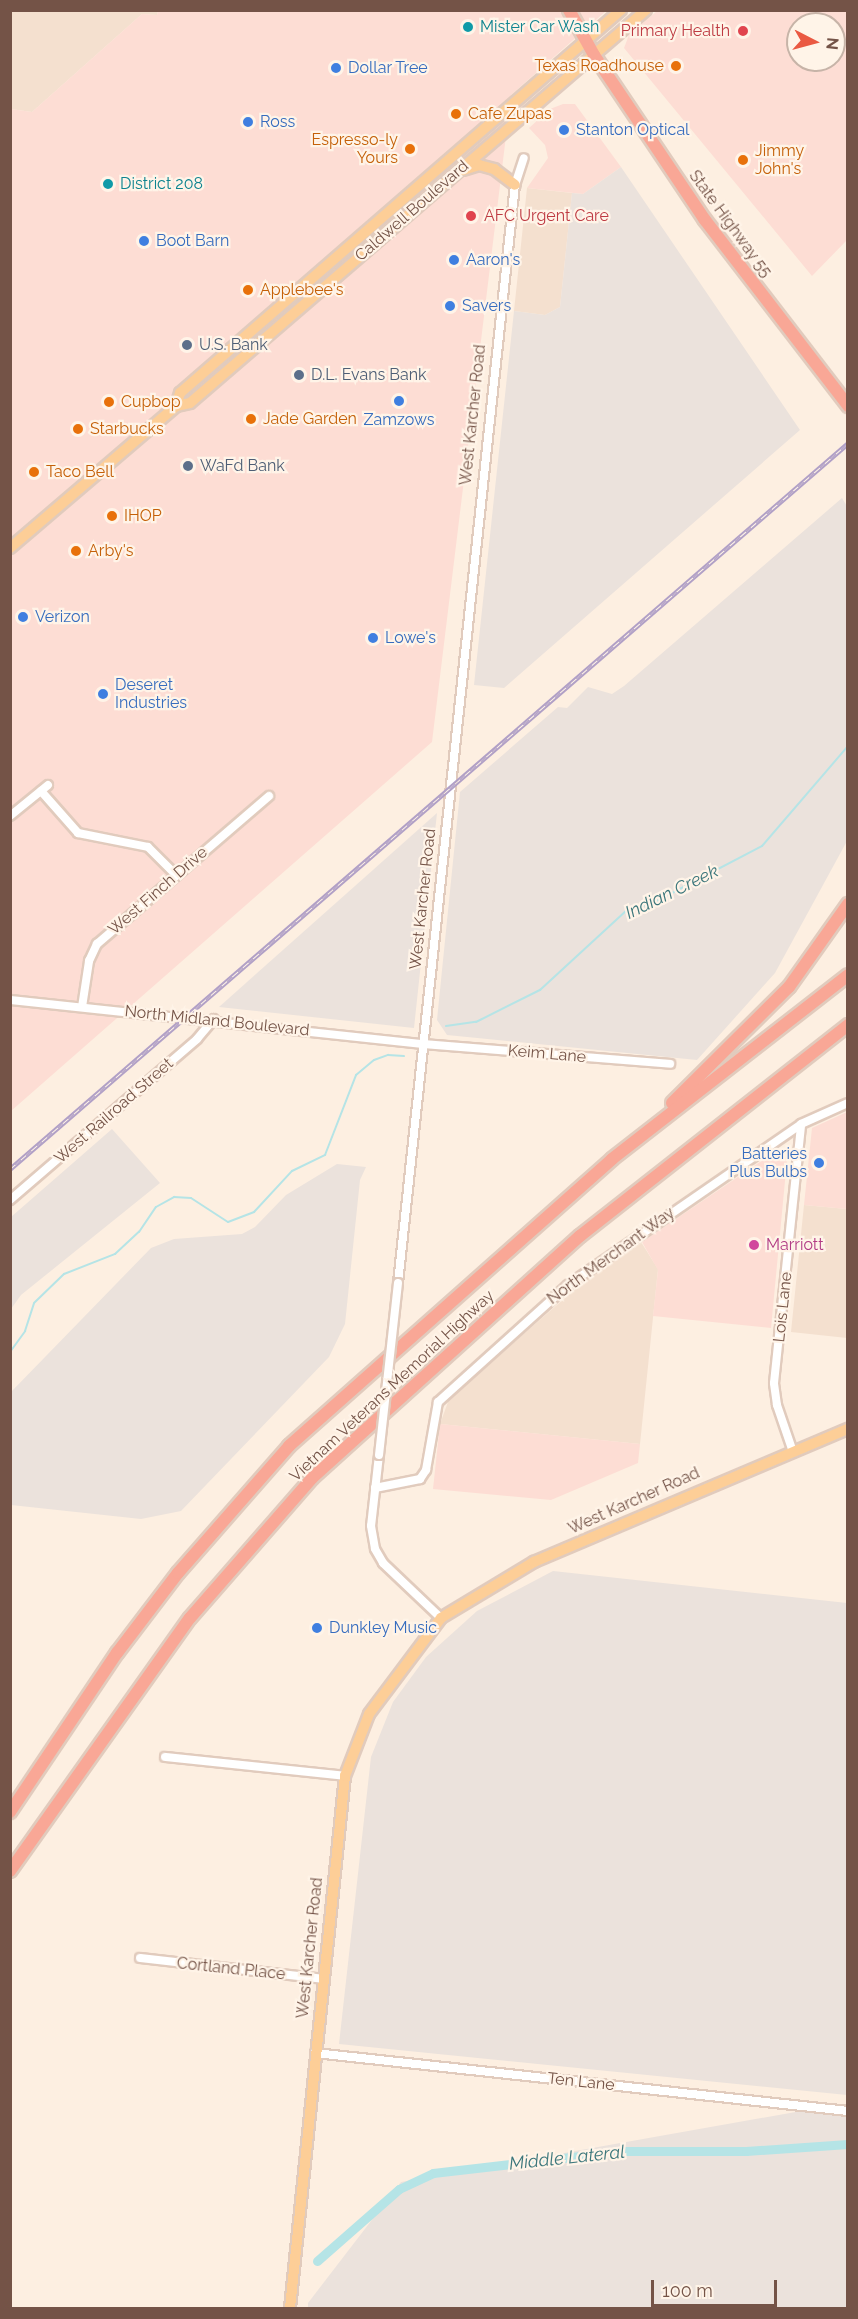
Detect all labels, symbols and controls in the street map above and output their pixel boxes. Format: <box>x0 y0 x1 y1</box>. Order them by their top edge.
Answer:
north arrow <box>786 12 846 72</box>
place label: Mister Car Wash <box>480 17 601 37</box>
marker: Mister Car Wash <box>461 20 475 34</box>
place label: Primary Health <box>620 21 730 41</box>
marker: Primary Health <box>734 22 752 40</box>
text: N <box>822 37 842 51</box>
place label: Texas Roadhouse <box>535 56 664 76</box>
place label: Dollar Tree <box>348 58 429 78</box>
marker: Texas Roadhouse <box>669 59 683 73</box>
marker: Dollar Tree <box>329 61 343 75</box>
place label: Cafe Zupas <box>468 104 552 124</box>
marker: Cafe Zupas <box>449 107 463 121</box>
place label: Ross <box>260 112 295 132</box>
marker: Ross <box>241 115 255 129</box>
place label: Stanton Optical <box>576 120 689 140</box>
marker: Stanton Optical <box>557 123 571 137</box>
place label: Espresso-ly Yours <box>311 130 398 168</box>
place label: Jimmy John's <box>755 141 804 179</box>
marker: Espresso-ly Yours <box>403 142 417 156</box>
marker: Jimmy John's <box>736 153 750 167</box>
street label: Caldwell Boulevard <box>351 156 473 266</box>
street label: State Highway 55 <box>685 167 775 281</box>
place label: District 208 <box>120 174 203 194</box>
marker: District 208 <box>101 177 115 191</box>
place label: AFC Urgent Care <box>484 206 609 226</box>
marker: AFC Urgent Care <box>462 207 480 225</box>
place label: Boot Barn <box>156 231 229 251</box>
marker: Boot Barn <box>137 234 151 248</box>
place label: Aaron's <box>466 250 520 270</box>
marker: Aaron's <box>447 253 461 267</box>
place label: Applebee's <box>260 280 343 300</box>
marker: Applebee's <box>241 283 255 297</box>
place label: Savers <box>462 296 511 316</box>
marker: Savers <box>443 299 457 313</box>
place label: U.S. Bank <box>199 335 268 355</box>
marker: U.S. Bank <box>180 338 194 352</box>
street label: West Karcher Road <box>456 343 490 487</box>
place label: D.L. Evans Bank <box>311 365 426 385</box>
marker: D.L. Evans Bank <box>292 368 306 382</box>
place label: Cupbop <box>121 392 181 412</box>
marker: Zamzows <box>392 394 406 408</box>
marker: Cupbop <box>102 395 116 409</box>
place label: Jade Garden <box>263 409 357 429</box>
place label: Zamzows <box>364 410 434 430</box>
marker: Jade Garden <box>244 412 258 426</box>
place label: Starbucks <box>90 419 164 439</box>
marker: Starbucks <box>71 422 85 436</box>
place label: WaFd Bank <box>200 456 285 476</box>
marker: WaFd Bank <box>181 459 195 473</box>
place label: Taco Bell <box>46 462 114 482</box>
marker: Taco Bell <box>27 465 41 479</box>
place label: IHOP <box>124 506 162 526</box>
marker: IHOP <box>105 509 119 523</box>
place label: Arby's <box>88 541 133 561</box>
marker: Arby's <box>69 544 83 558</box>
place label: Verizon <box>35 607 90 627</box>
marker: Verizon <box>16 610 30 624</box>
place label: Lowe's <box>385 628 436 648</box>
marker: Lowe's <box>366 631 380 645</box>
place label: Deseret Industries <box>115 675 187 713</box>
marker: Deseret Industries <box>96 687 110 701</box>
street label: West Karcher Road <box>406 827 440 971</box>
street label: West Finch Drive <box>105 843 211 939</box>
water label: Indian Creek <box>622 860 722 924</box>
street label: North Midland Boulevard <box>124 1002 310 1040</box>
street label: Keim Lane <box>507 1041 587 1067</box>
street label: West Railroad Street <box>51 1054 177 1168</box>
place label: Batteries Plus Bulbs <box>729 1144 807 1182</box>
marker: Batteries Plus Bulbs <box>812 1156 826 1170</box>
street label: North Merchant Way <box>543 1203 679 1309</box>
place label: Marriott <box>766 1235 824 1255</box>
marker: Marriott <box>747 1238 761 1252</box>
street label: Lois Lane <box>770 1271 796 1343</box>
street label: Vietnam Veterans Memorial Highway <box>286 1286 498 1486</box>
street label: West Karcher Road <box>565 1463 703 1539</box>
place label: Dunkley Music <box>329 1618 438 1638</box>
marker: Dunkley Music <box>310 1621 324 1635</box>
street label: West Karcher Road <box>293 1876 327 2020</box>
street label: Cortland Place <box>176 1954 286 1984</box>
street label: Ten Lane <box>546 2069 616 2095</box>
water label: Middle Lateral <box>508 2141 626 2175</box>
scale bar <box>654 2268 780 2306</box>
text: 100 m <box>662 2280 713 2301</box>

